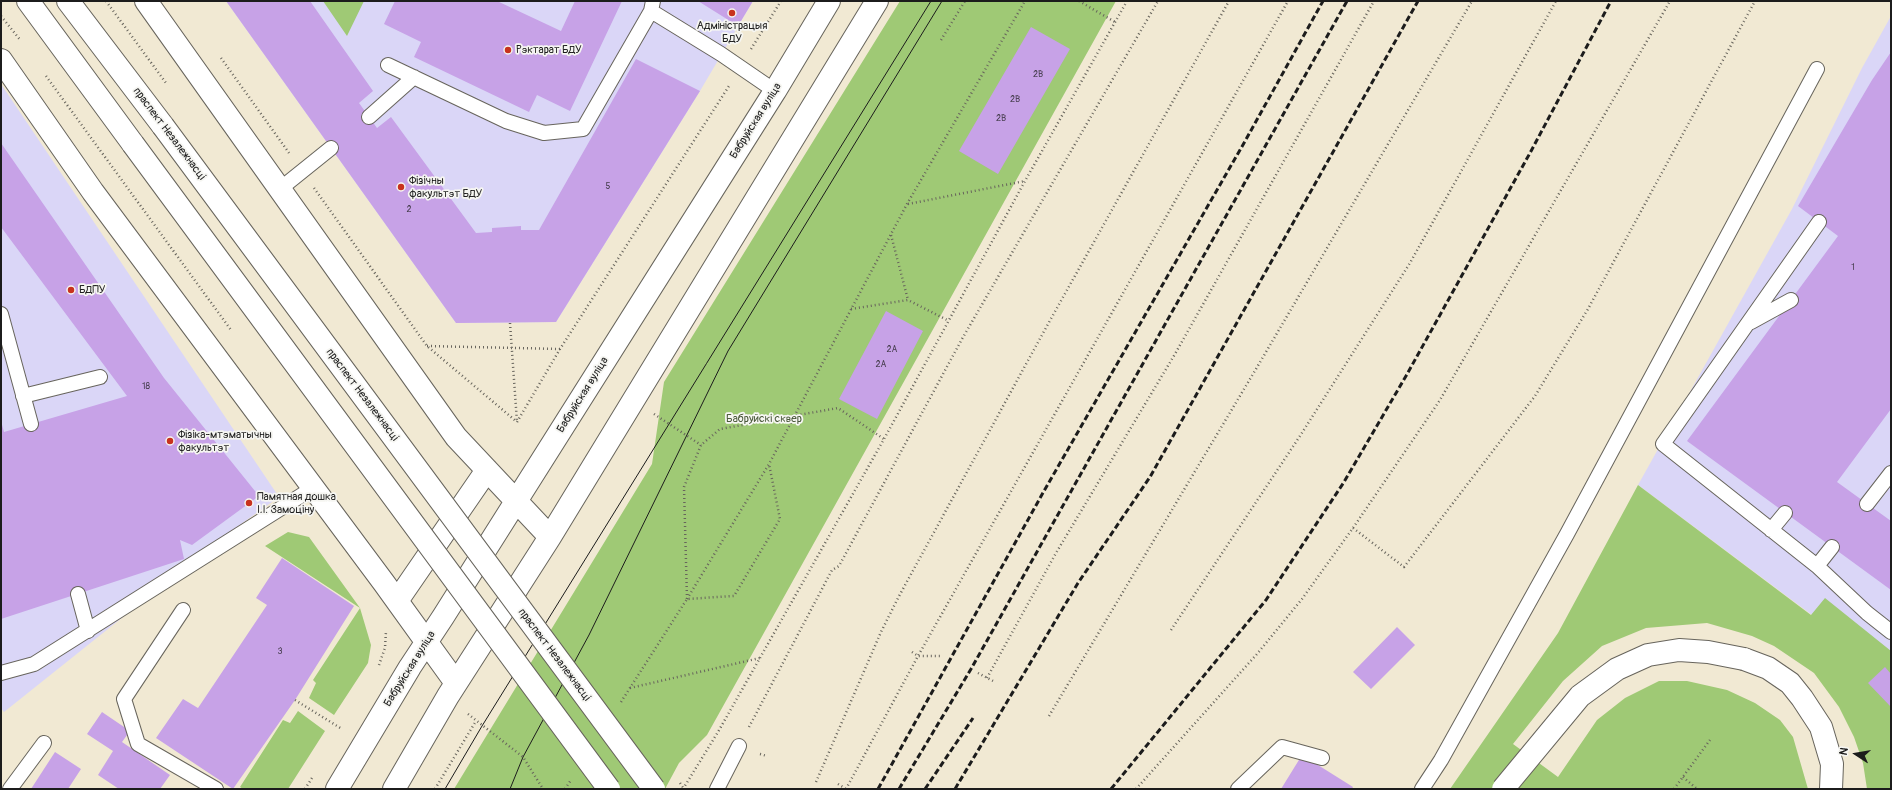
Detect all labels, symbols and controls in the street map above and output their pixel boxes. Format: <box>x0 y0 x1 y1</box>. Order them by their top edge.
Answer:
marker: Адміністрацыя БДУ <box>727 8 737 18</box>
place label: Адміністрацыя БДУ <box>697 19 767 45</box>
place label: Рэктарат БДУ <box>516 43 582 57</box>
marker: Рэктарат БДУ <box>503 45 513 55</box>
house number: 2В <box>1033 70 1043 80</box>
street label: Бабруйская вуліца <box>727 81 785 161</box>
street label: праспект Незалежнасці <box>130 85 208 183</box>
house number: 2В <box>1010 95 1020 105</box>
house number: 2В <box>996 114 1006 124</box>
place label: Фізічны факультэт БДУ <box>409 174 482 200</box>
marker: Фізічны факультэт БДУ <box>396 182 406 192</box>
house number: 5 <box>606 182 610 192</box>
house number: 2 <box>406 205 412 215</box>
house number: 1 <box>1851 263 1855 273</box>
place label: БДПУ <box>79 283 105 297</box>
marker: БДПУ <box>66 285 76 295</box>
house number: 2А <box>887 345 897 355</box>
street label: праспект Незалежнасці <box>323 346 401 444</box>
street label: Бабруйская вуліца <box>554 355 612 435</box>
house number: 2А <box>876 360 886 370</box>
house number: 18 <box>142 382 150 392</box>
park label: Бабруйскі сквер <box>726 412 802 426</box>
place label: Фізіка-мтэматычны факультэт <box>178 428 272 454</box>
marker: Фізіка-мтэматычны факультэт <box>165 436 175 446</box>
place label: Памятная дошка І.І. Замоціну <box>257 490 336 516</box>
marker: Памятная дошка І.І. Замоціну <box>244 498 254 508</box>
street label: праспект Незалежнасці <box>515 606 593 704</box>
street label: Бабруйская вуліца <box>381 629 439 709</box>
house number: 3 <box>277 647 283 657</box>
north arrow <box>1836 734 1876 774</box>
text: N <box>1837 746 1851 756</box>

